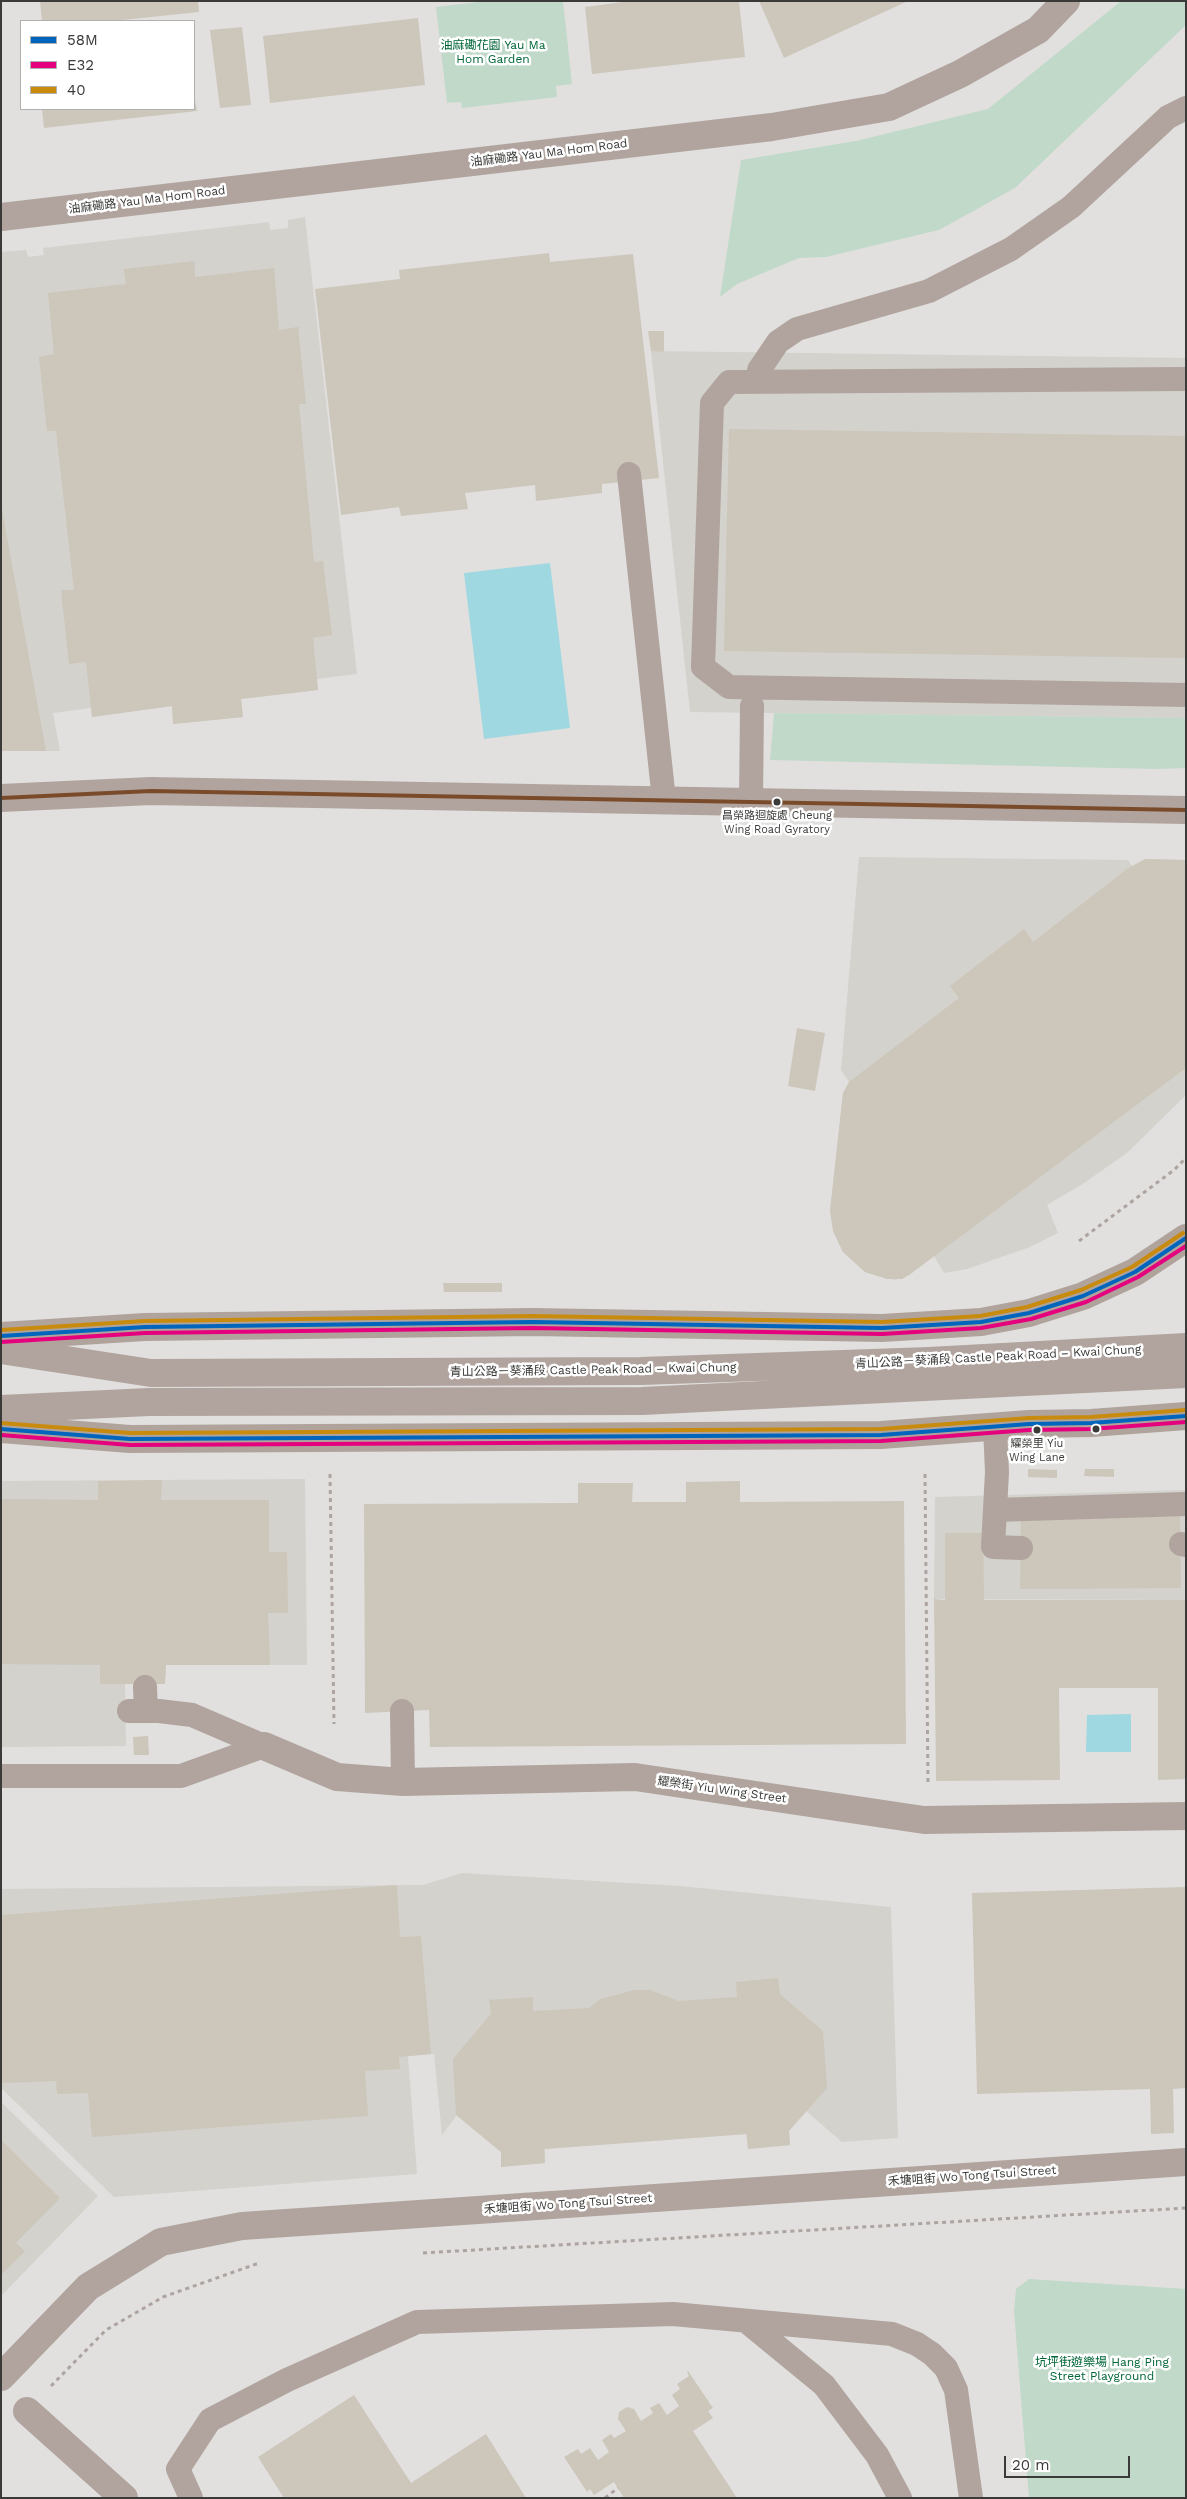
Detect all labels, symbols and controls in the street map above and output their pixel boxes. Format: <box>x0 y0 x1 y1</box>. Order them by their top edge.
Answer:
legend <box>20 20 195 110</box>
text: 58M <box>67 31 98 49</box>
park label: 油麻磡花園 Yau Ma Hom Garden <box>440 38 546 66</box>
text: E32 <box>67 56 94 74</box>
text: 40 <box>67 81 86 99</box>
street label: 油麻磡路 Yau Ma Hom Road <box>470 136 628 170</box>
street label: 油麻磡路 Yau Ma Hom Road <box>68 183 226 217</box>
marker: 昌榮路迴旋處 Cheung Wing Road Gyratory <box>772 797 782 807</box>
place label: 昌榮路迴旋處 Cheung Wing Road Gyratory <box>722 809 832 835</box>
street label: 青山公路－葵涌段 Castle Peak Road – Kwai Chung <box>854 1342 1142 1372</box>
street label: 青山公路－葵涌段 Castle Peak Road – Kwai Chung <box>450 1360 736 1380</box>
unlabelled marker <box>1091 1424 1101 1434</box>
marker: 耀榮里 Yiu Wing Lane <box>1032 1425 1042 1435</box>
place label: 耀榮里 Yiu Wing Lane <box>1009 1437 1065 1463</box>
street label: 耀榮街 Yiu Wing Street <box>656 1774 788 1806</box>
street label: 禾塘咀街 Wo Tong Tsui Street <box>887 2163 1057 2189</box>
street label: 禾塘咀街 Wo Tong Tsui Street <box>483 2191 653 2217</box>
park label: 坑坪街遊樂場 Hang Ping Street Playground <box>1035 2355 1169 2383</box>
scale bar <box>1007 2446 1133 2478</box>
text: 20 m <box>1012 2456 1050 2474</box>

